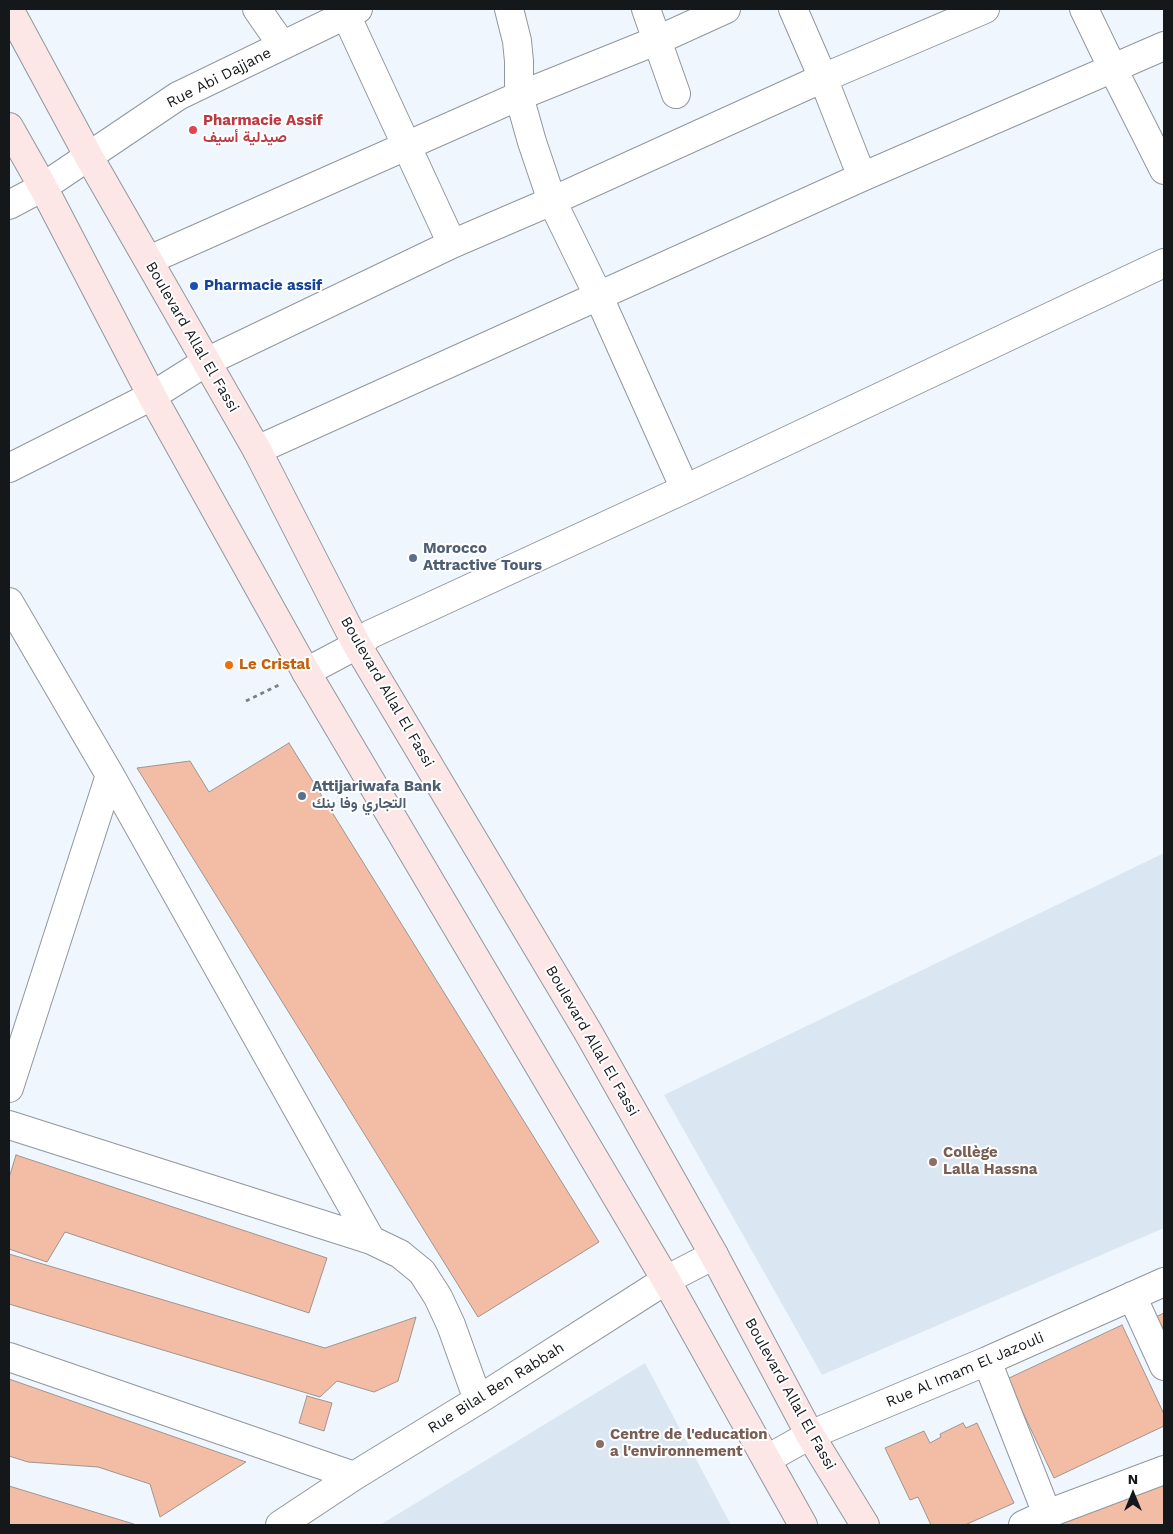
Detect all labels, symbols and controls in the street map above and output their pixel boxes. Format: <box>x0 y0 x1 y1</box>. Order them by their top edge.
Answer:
street label: Rue Abi Dajjane <box>164 44 274 112</box>
place label: Pharmacie Assif صيدلية أسيف <box>203 112 323 147</box>
marker: Pharmacie Assif صيدلية أسيف <box>187 124 199 136</box>
street label: Boulevard Allal El Fassi <box>142 259 242 415</box>
place label: Pharmacie assif <box>204 277 322 295</box>
marker: Pharmacie assif <box>188 280 200 292</box>
place label: Morocco Attractive Tours <box>423 540 542 575</box>
marker: Morocco Attractive Tours <box>407 552 419 564</box>
street label: Boulevard Allal El Fassi <box>337 614 437 770</box>
place label: Le Cristal <box>239 656 310 674</box>
marker: Le Cristal <box>223 659 235 671</box>
place label: Attijariwafa Bank التجاري وفا بنك <box>312 778 441 813</box>
marker: Attijariwafa Bank التجاري وفا بنك <box>296 790 308 802</box>
street label: Boulevard Allal El Fassi <box>542 963 642 1119</box>
place label: Collège Lalla Hassna <box>943 1144 1037 1179</box>
marker: Collège Lalla Hassna <box>927 1156 939 1168</box>
street label: Boulevard Allal El Fassi <box>741 1315 839 1473</box>
street label: Rue Al Imam El Jazouli <box>883 1329 1047 1411</box>
street label: Rue Bilal Ben Rabbah <box>425 1339 567 1437</box>
place label: Centre de l'education a l'environnement <box>610 1426 768 1461</box>
marker: Centre de l'education a l'environnement <box>594 1438 606 1450</box>
north arrow <box>1108 1469 1158 1519</box>
text: N <box>1128 1471 1138 1487</box>

